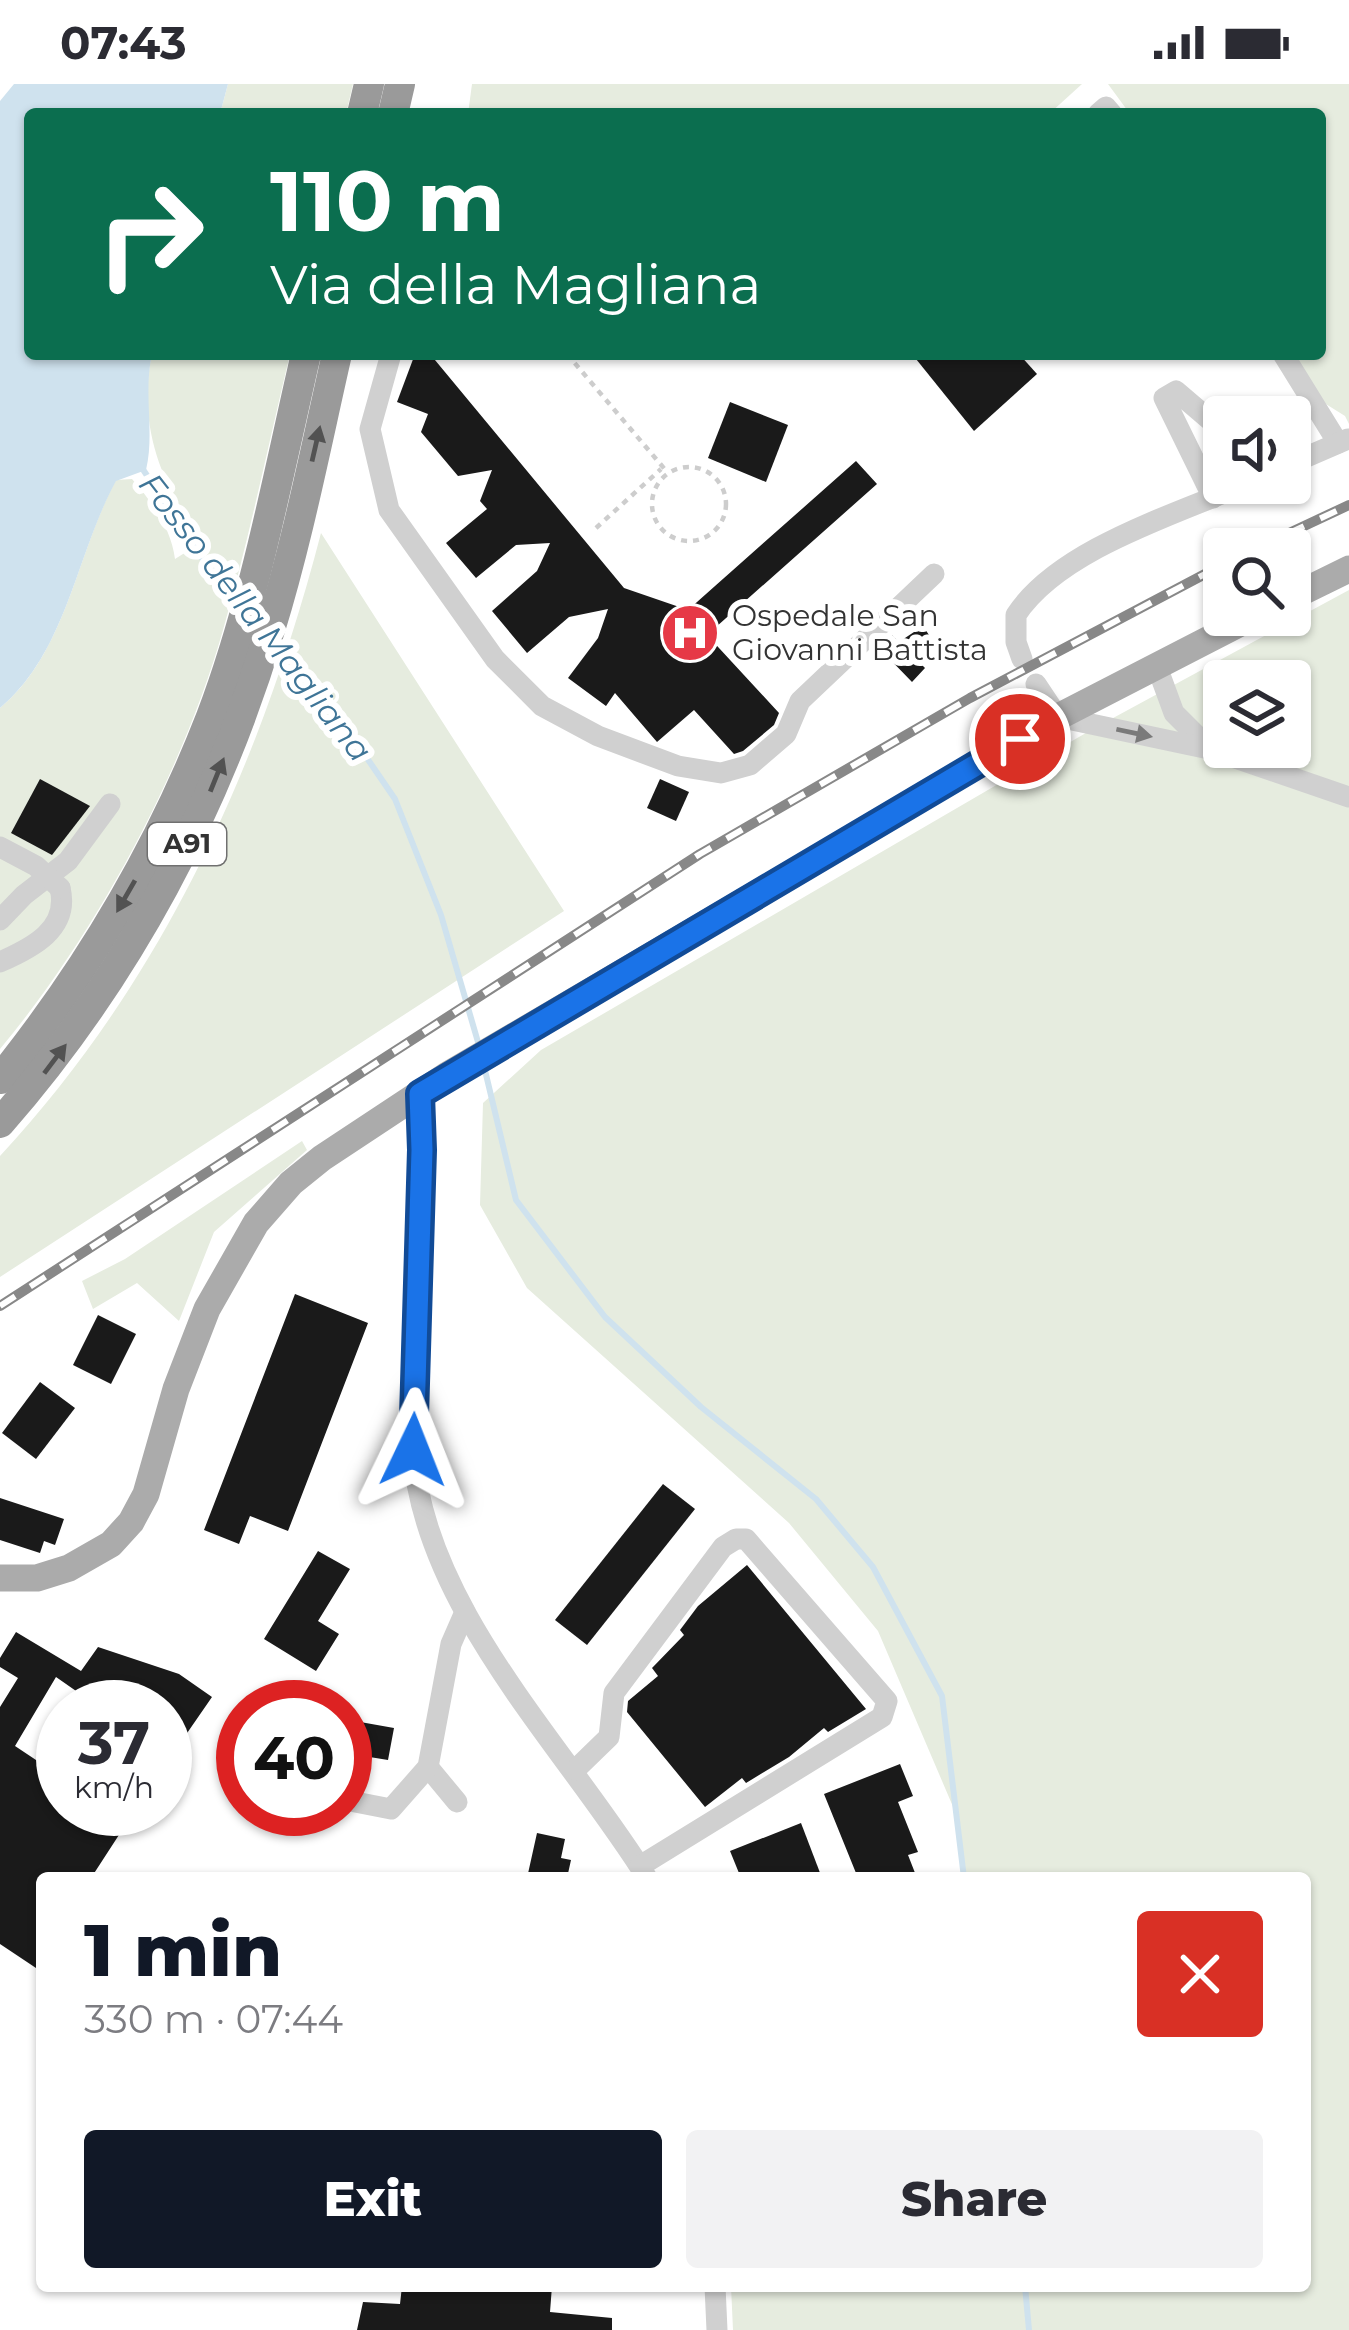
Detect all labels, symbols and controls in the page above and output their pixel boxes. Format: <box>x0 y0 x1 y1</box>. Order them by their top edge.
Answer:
text: 07:43 <box>60 15 187 70</box>
text: 110 m <box>270 150 505 252</box>
icon: right <box>72 156 228 312</box>
text: Via della Magliana <box>270 252 761 318</box>
map controls <box>1203 396 1311 768</box>
button: sound <box>1203 396 1311 504</box>
one-way arrow <box>307 426 326 463</box>
water label: Fosso della Magliana <box>131 465 381 769</box>
button: search <box>1203 528 1311 636</box>
place label: Ospedale San Giovanni Battista <box>732 597 988 668</box>
hospital icon: Ospedale San Giovanni Battista <box>659 602 721 664</box>
button: layers <box>1203 660 1311 768</box>
pin <box>969 688 1071 790</box>
icon: arrive <box>987 706 1053 772</box>
one-way arrow <box>1115 724 1153 743</box>
one-way arrow <box>208 757 227 793</box>
road number: A91 <box>148 823 226 865</box>
one-way arrow <box>116 880 137 913</box>
one-way arrow <box>42 1043 66 1074</box>
position arrow <box>350 1387 476 1513</box>
speed limit sign: 40 <box>216 1680 372 1836</box>
text: 37 <box>78 1706 150 1779</box>
text: km/h <box>74 1769 154 1806</box>
text: 1 min <box>84 1906 282 1994</box>
button: close <box>1137 1911 1263 2037</box>
text: 330 m · 07:44 <box>84 1995 343 2043</box>
button: Exit <box>84 2130 662 2268</box>
button: Share <box>686 2130 1263 2268</box>

